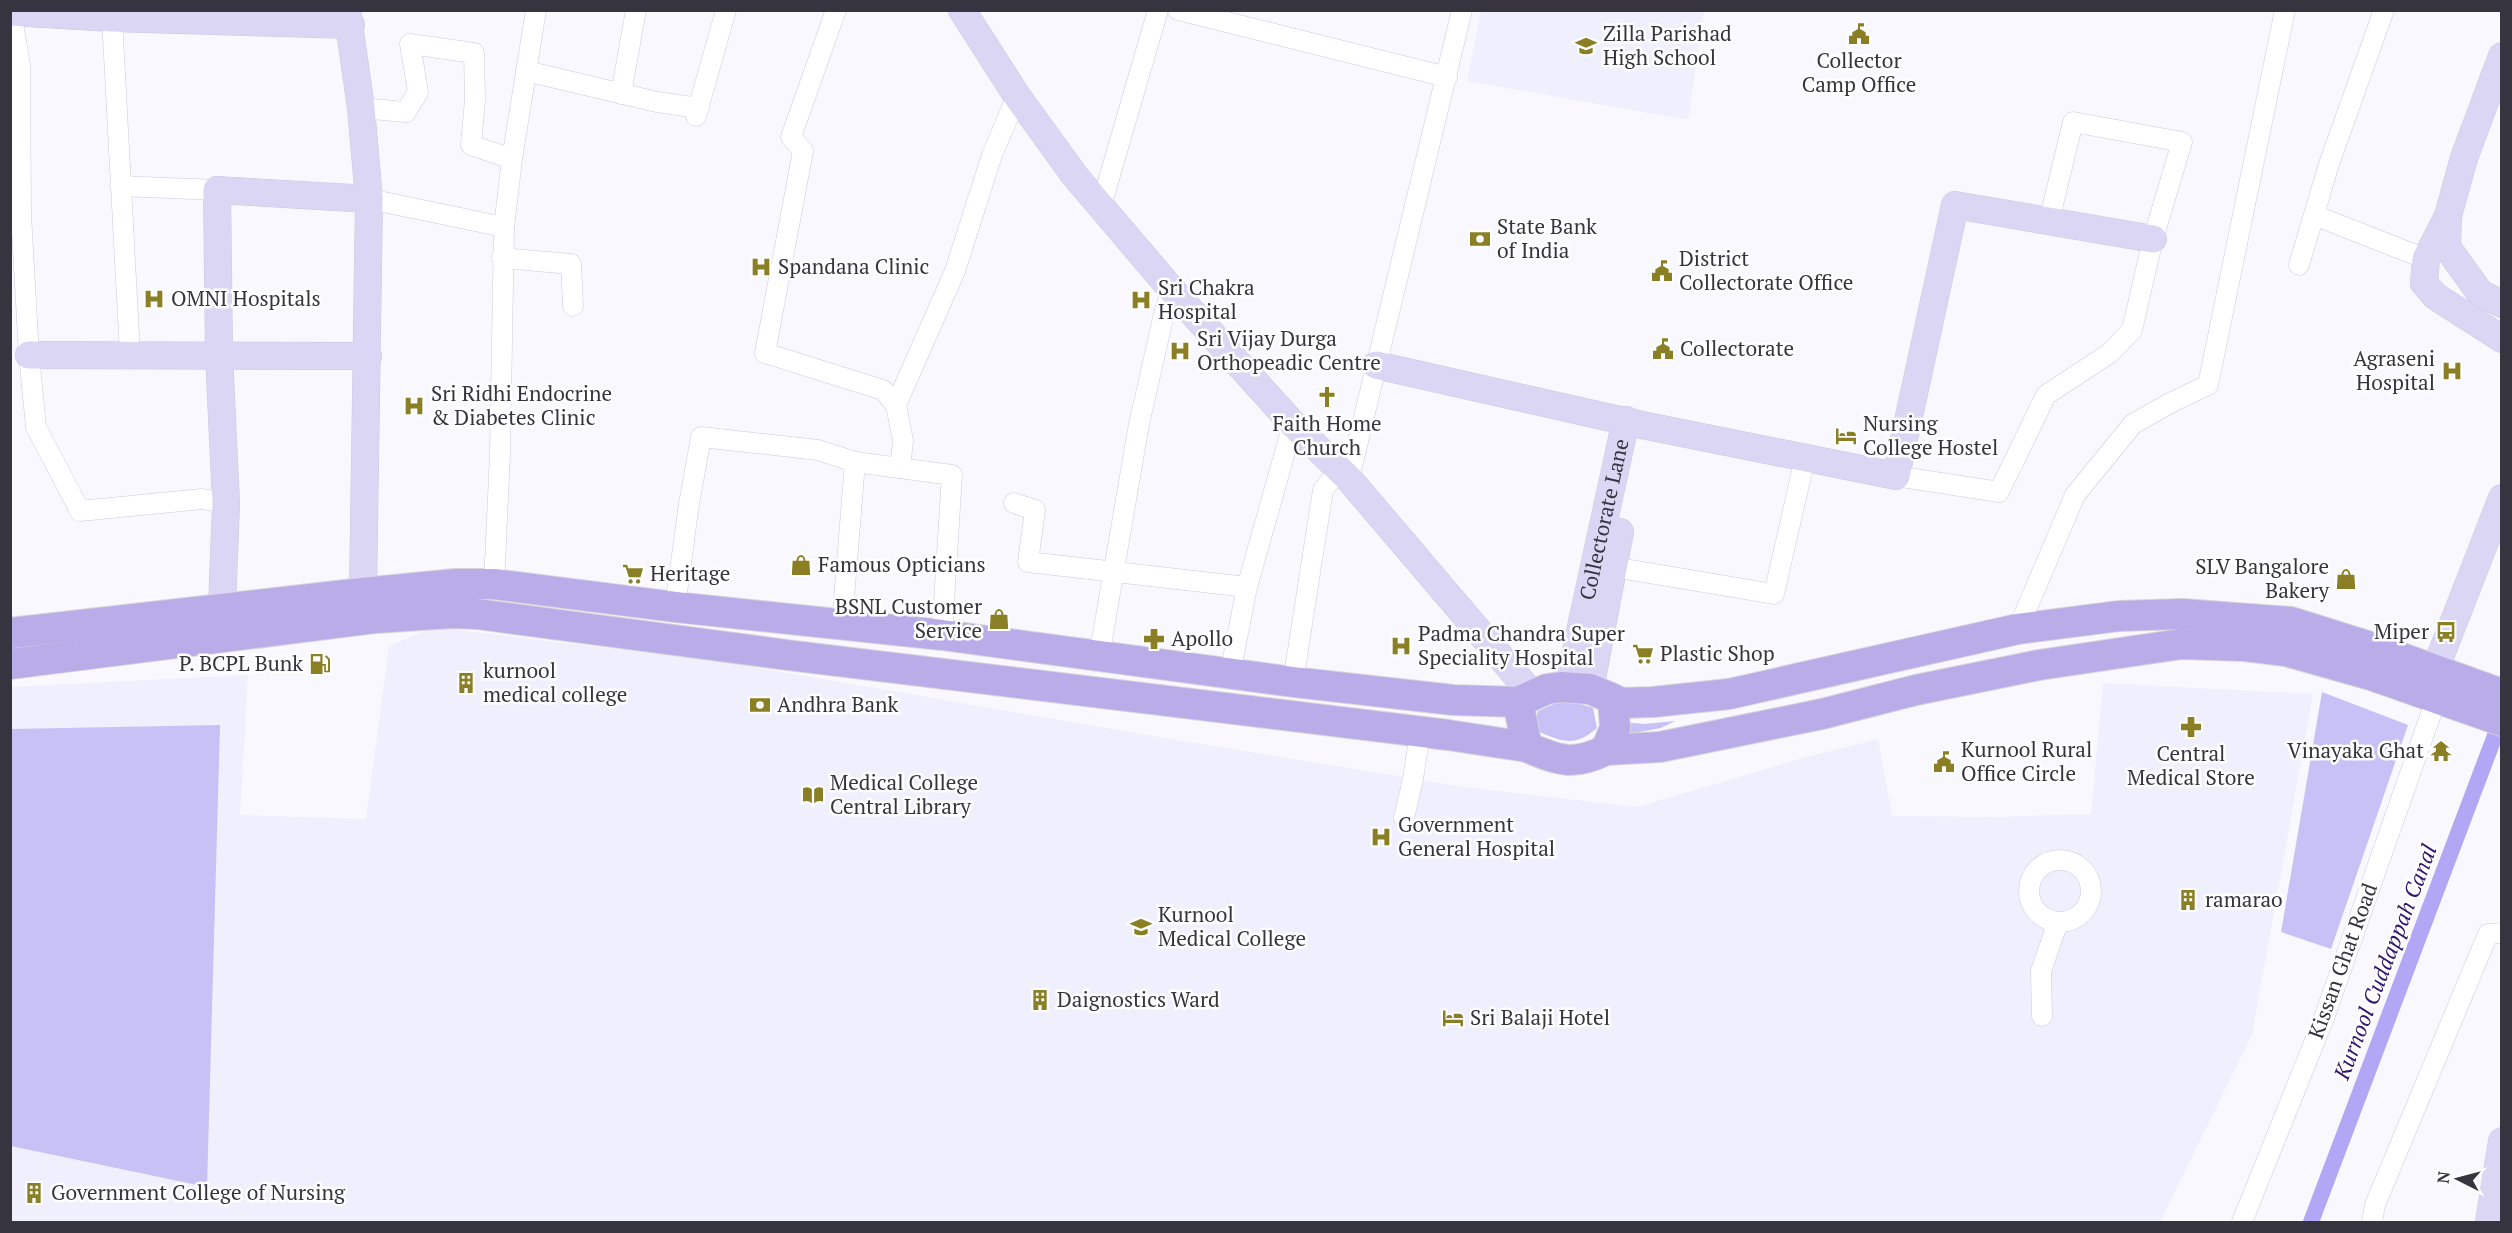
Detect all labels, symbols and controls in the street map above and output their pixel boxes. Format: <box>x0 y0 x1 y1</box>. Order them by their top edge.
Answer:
place label: Zilla Parishad High School <box>1603 19 1732 71</box>
public building icon: Collector Camp Office <box>1847 22 1871 46</box>
school or university icon: Zilla Parishad High School <box>1574 34 1598 58</box>
place label: Collector Camp Office <box>1802 46 1916 98</box>
place label: State Bank of India <box>1497 212 1597 264</box>
bank icon: State Bank of India <box>1468 227 1492 251</box>
place label: District Collectorate Office <box>1679 244 1853 296</box>
place label: Spandana Clinic <box>778 252 929 280</box>
hospital icon: Spandana Clinic <box>749 255 773 279</box>
public building icon: District Collectorate Office <box>1650 259 1674 283</box>
place label: Sri Chakra Hospital <box>1158 273 1255 325</box>
place label: OMNI Hospitals <box>171 284 321 312</box>
hospital icon: OMNI Hospitals <box>142 287 166 311</box>
hospital icon: Sri Chakra Hospital <box>1129 288 1153 312</box>
place label: Sri Vijay Durga Orthopeadic Centre <box>1197 324 1381 376</box>
place label: Collectorate <box>1680 334 1794 362</box>
public building icon: Collectorate <box>1651 337 1675 361</box>
hospital icon: Sri Vijay Durga Orthopeadic Centre <box>1168 339 1192 363</box>
place label: Agraseni Hospital <box>2353 344 2435 396</box>
hospital icon: Agraseni Hospital <box>2440 359 2464 383</box>
place label: Sri Ridhi Endocrine & Diabetes Clinic <box>431 379 612 431</box>
church icon: Faith Home Church <box>1315 385 1339 409</box>
hospital icon: Sri Ridhi Endocrine & Diabetes Clinic <box>402 394 426 418</box>
place label: Faith Home Church <box>1272 409 1382 461</box>
place label: Nursing College Hostel <box>1863 409 1998 461</box>
hotel icon: Nursing College Hostel <box>1834 424 1858 448</box>
street label: Collectorate Lane <box>1572 436 1635 603</box>
place label: Famous Opticians <box>818 550 986 578</box>
place label: SLV Bangalore Bakery <box>2195 552 2329 604</box>
shop icon: Famous Opticians <box>789 553 813 577</box>
place label: Heritage <box>650 559 730 587</box>
supermarket icon: Heritage <box>621 562 645 586</box>
shop icon: SLV Bangalore Bakery <box>2334 567 2358 591</box>
place label: BSNL Customer Service <box>835 592 982 644</box>
shop icon: BSNL Customer Service <box>987 607 1011 631</box>
place label: Miper <box>2374 617 2429 645</box>
place label: Padma Chandra Super Speciality Hospital <box>1418 619 1625 671</box>
bus stop icon: Miper <box>2434 620 2458 644</box>
place label: Apollo <box>1171 624 1233 652</box>
pharmacy icon: Apollo <box>1142 627 1166 651</box>
hospital icon: Padma Chandra Super Speciality Hospital <box>1389 634 1413 658</box>
place label: Plastic Shop <box>1660 639 1775 667</box>
supermarket icon: Plastic Shop <box>1631 642 1655 666</box>
place label: P. BCPL Bunk <box>179 649 303 677</box>
fuel station icon: P. BCPL Bunk <box>308 652 332 676</box>
place label: kurnool medical college <box>483 656 627 708</box>
building icon: kurnool medical college <box>454 671 478 695</box>
place label: Andhra Bank <box>777 690 899 718</box>
bank icon: Andhra Bank <box>748 693 772 717</box>
pharmacy icon: Central Medical Store <box>2179 715 2203 739</box>
place label: Kurnool Rural Office Circle <box>1961 735 2092 787</box>
place label: Vinayaka Ghat <box>2287 736 2424 764</box>
place label: Central Medical Store <box>2127 739 2255 791</box>
temple icon: Vinayaka Ghat <box>2429 739 2453 763</box>
public building icon: Kurnool Rural Office Circle <box>1932 750 1956 774</box>
place label: Medical College Central Library <box>830 768 978 820</box>
library icon: Medical College Central Library <box>801 783 825 807</box>
place label: Government General Hospital <box>1398 810 1555 862</box>
hospital icon: Government General Hospital <box>1369 825 1393 849</box>
water label: Kurnool Cuddappah Canal <box>2326 840 2443 1084</box>
street label: Kissan Ghat Road <box>2301 879 2383 1042</box>
place label: ramarao <box>2205 885 2283 913</box>
building icon: ramarao <box>2176 888 2200 912</box>
place label: Kurnool Medical College <box>1158 900 1306 952</box>
school or university icon: Kurnool Medical College <box>1129 915 1153 939</box>
place label: Daignostics Ward <box>1057 985 1220 1013</box>
building icon: Daignostics Ward <box>1028 988 1052 1012</box>
place label: Sri Balaji Hotel <box>1470 1003 1610 1031</box>
hotel icon: Sri Balaji Hotel <box>1441 1006 1465 1030</box>
north arrow <box>2428 1149 2488 1209</box>
text: N <box>2432 1170 2455 1185</box>
place label: Government College of Nursing <box>51 1178 346 1206</box>
building icon: Government College of Nursing <box>22 1181 46 1205</box>

